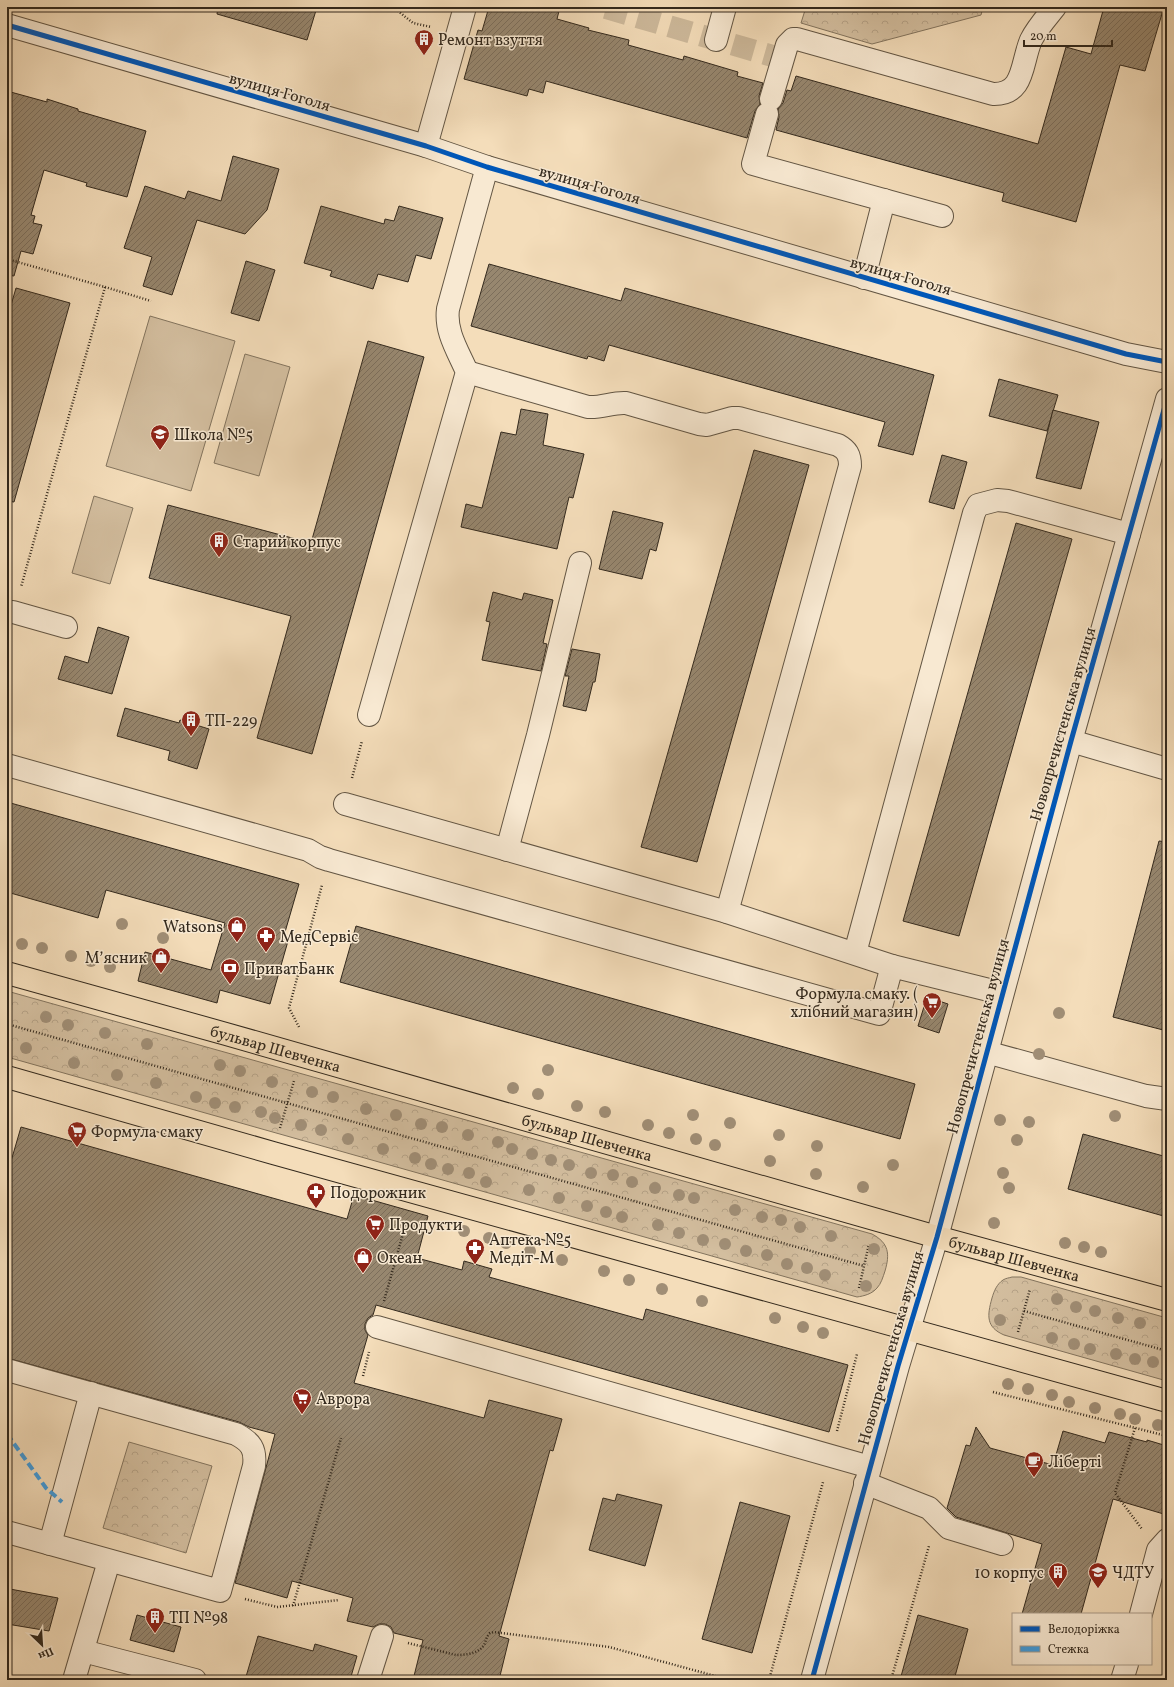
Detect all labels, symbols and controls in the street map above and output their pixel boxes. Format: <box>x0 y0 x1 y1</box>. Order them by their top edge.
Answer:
scale bar <box>1024 22 1112 48</box>
building icon: Ремонт взуття <box>413 28 435 56</box>
text: 20 m <box>1030 29 1057 45</box>
place label: Ремонт взуття <box>438 30 543 52</box>
street label: вулиця Гоголя <box>226 68 333 118</box>
street label: вулиця Гоголя <box>536 161 643 211</box>
street label: вулиця Гоголя <box>847 252 954 302</box>
school or university icon: Школа №5 <box>149 423 171 451</box>
place label: Школа №5 <box>174 425 253 447</box>
building icon: Старий корпус <box>208 530 230 558</box>
place label: Старий корпус <box>233 532 341 554</box>
street label: Новопречистенська вулиця <box>1026 625 1102 824</box>
building icon: ТП-229 <box>180 709 202 737</box>
place label: ТП-229 <box>205 711 257 733</box>
shop icon: Watsons <box>226 915 248 943</box>
place label: Watsons <box>163 917 223 939</box>
pharmacy icon: МедСервіс <box>255 925 277 953</box>
place label: МедСервіс <box>280 927 359 949</box>
street label: Новопречистенська вулиця <box>942 937 1016 1137</box>
shop icon: Мʼясник <box>150 946 172 974</box>
place label: Мʼясник <box>85 948 147 970</box>
bank icon: ПриватБанк <box>219 957 241 985</box>
place label: ПриватБанк <box>244 959 335 981</box>
place label: Формула смаку. ( хлібний магазин) <box>790 984 918 1024</box>
supermarket icon: Формула смаку. ( хлібний магазин) <box>921 991 943 1019</box>
street label: бульвар Шевченка <box>207 1021 343 1079</box>
street label: бульвар Шевченка <box>519 1110 655 1168</box>
supermarket icon: Формула смаку <box>66 1120 88 1148</box>
place label: Формула смаку <box>91 1122 204 1144</box>
pharmacy icon: Подорожник <box>305 1181 327 1209</box>
place label: Подорожник <box>330 1183 427 1205</box>
supermarket icon: Продукти <box>364 1213 386 1241</box>
place label: Продукти <box>389 1215 463 1237</box>
place label: Аптека №5 Медіт-М <box>489 1230 571 1270</box>
street label: бульвар Шевченка <box>946 1232 1082 1289</box>
pharmacy icon: Аптека №5 Медіт-М <box>464 1237 486 1265</box>
shop icon: Океан <box>352 1246 374 1274</box>
place label: Океан <box>377 1248 423 1270</box>
street label: Новопречистенська вулиця <box>854 1249 930 1448</box>
supermarket icon: Аврора <box>291 1387 313 1415</box>
place label: Аврора <box>316 1389 370 1411</box>
cafe icon: Ліберті <box>1023 1450 1045 1478</box>
place label: Ліберті <box>1048 1452 1102 1474</box>
building icon: 10 корпус <box>1047 1561 1069 1589</box>
school or university icon: ЧДТУ <box>1087 1561 1109 1589</box>
place label: 10 корпус <box>974 1563 1044 1585</box>
place label: ЧДТУ <box>1112 1563 1155 1585</box>
building icon: ТП №98 <box>144 1606 166 1634</box>
place label: ТП №98 <box>169 1608 228 1630</box>
legend <box>1012 1613 1152 1665</box>
text: Велодоріжка <box>1048 1622 1120 1638</box>
north arrow <box>22 1625 62 1665</box>
text: Стежка <box>1048 1642 1089 1658</box>
text: Пн <box>35 1643 56 1663</box>

